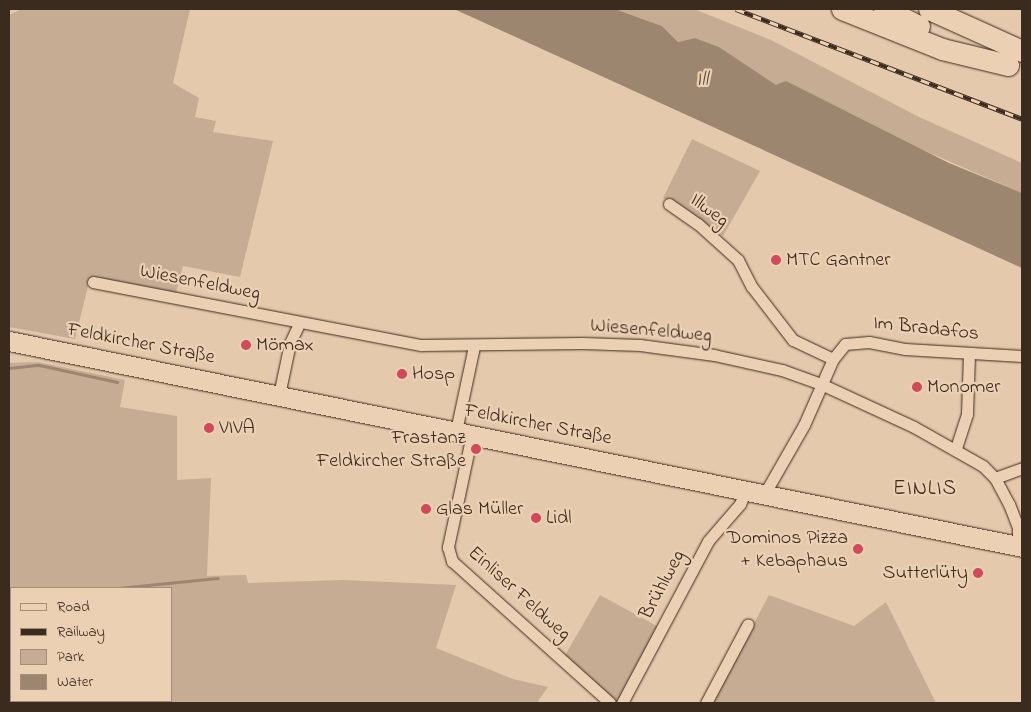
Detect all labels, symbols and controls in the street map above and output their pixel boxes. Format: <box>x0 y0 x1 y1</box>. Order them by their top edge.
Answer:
water label: Ill <box>696 67 708 93</box>
street label: Illweg <box>685 189 733 233</box>
place label: MTC Gantner <box>786 248 891 272</box>
marker: MTC Gantner <box>770 254 782 266</box>
street label: Wiesenfeldweg <box>138 260 262 306</box>
street label: Im Bradafos <box>872 312 980 346</box>
street label: Wiesenfeldweg <box>589 314 713 348</box>
street label: Feldkircher Straße <box>65 318 217 370</box>
place label: Mömax <box>256 333 314 357</box>
marker: Mömax <box>240 339 252 351</box>
place label: Hosp <box>412 362 455 386</box>
marker: Hosp <box>396 368 408 380</box>
place label: Monomer <box>927 375 1000 399</box>
marker: Monomer <box>911 381 923 393</box>
street label: Feldkircher Straße <box>462 399 614 451</box>
place label: VIVA <box>219 416 255 440</box>
marker: VIVA <box>203 422 215 434</box>
place label: Frastanz Feldkircher Straße <box>316 426 466 473</box>
marker: Frastanz Feldkircher Straße <box>470 443 482 455</box>
district label: EINLIS <box>892 476 958 502</box>
place label: Glas Müller <box>436 497 523 521</box>
marker: Glas Müller <box>420 503 432 515</box>
place label: Lidl <box>546 506 572 530</box>
marker: Lidl <box>530 512 542 524</box>
place label: Dominos Pizza + Kebaphaus <box>727 526 848 573</box>
street label: Einliser Feldweg <box>462 541 576 647</box>
marker: Dominos Pizza + Kebaphaus <box>852 543 864 555</box>
street label: Brühlweg <box>635 546 691 624</box>
place label: Sutterlüty <box>883 561 968 585</box>
marker: Sutterlüty <box>972 567 984 579</box>
legend <box>10 587 172 702</box>
text: Road <box>57 596 90 618</box>
text: Railway <box>57 621 105 643</box>
text: Park <box>57 646 84 668</box>
text: Water <box>57 671 93 693</box>

